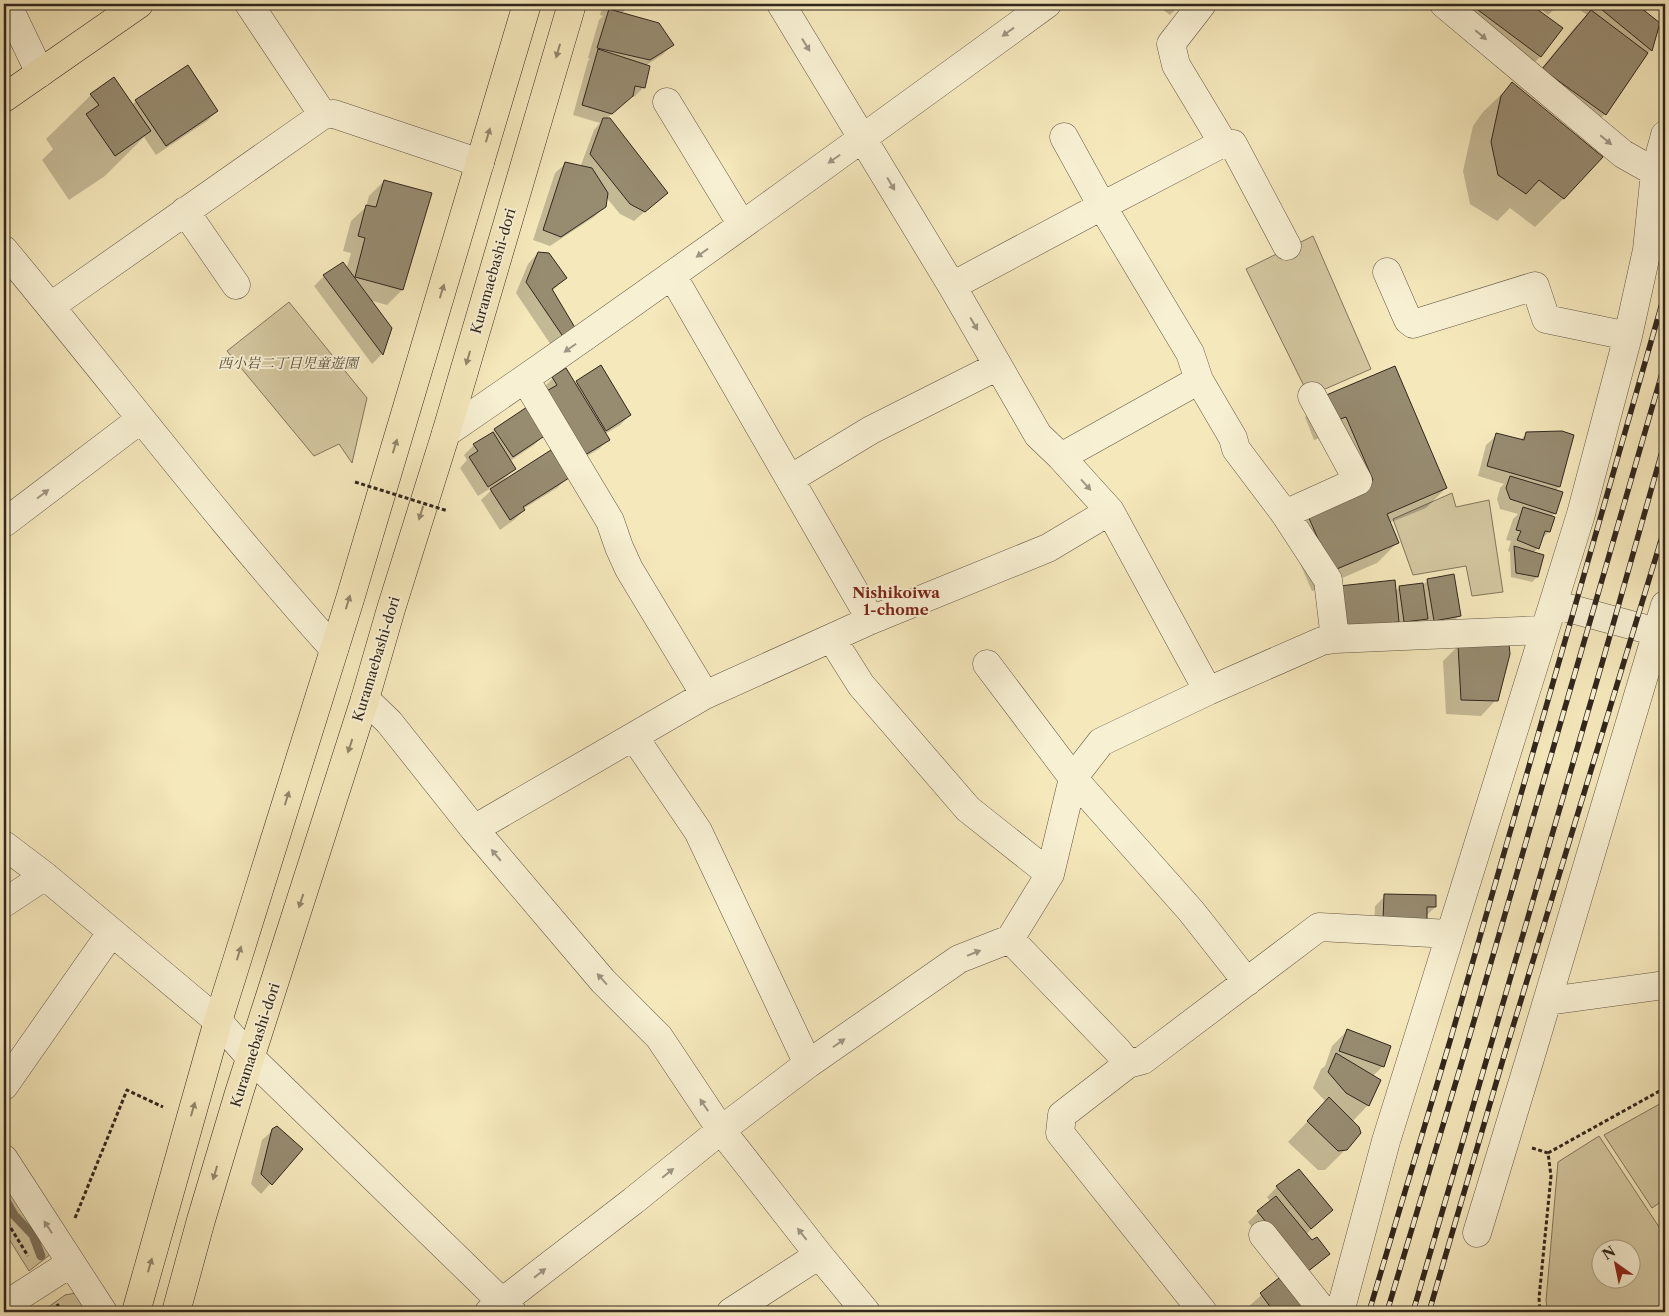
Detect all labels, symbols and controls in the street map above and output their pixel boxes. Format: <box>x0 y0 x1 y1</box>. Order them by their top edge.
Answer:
one-way arrow <box>1002 27 1015 38</box>
one-way arrow <box>1475 29 1487 41</box>
one-way arrow <box>802 39 811 52</box>
one-way arrow <box>553 43 561 58</box>
one-way arrow <box>484 127 492 143</box>
one-way arrow <box>1599 134 1612 145</box>
one-way arrow <box>827 154 841 164</box>
one-way arrow <box>886 178 895 191</box>
street label: Kuramaebashi-dori <box>466 206 520 336</box>
one-way arrow <box>695 248 709 258</box>
one-way arrow <box>438 283 446 298</box>
one-way arrow <box>970 316 978 331</box>
one-way arrow <box>563 343 576 353</box>
one-way arrow <box>463 350 471 365</box>
park label: 西小岩二丁目児童遊園 <box>218 354 360 372</box>
one-way arrow <box>391 439 399 454</box>
one-way arrow <box>1080 478 1092 490</box>
one-way arrow <box>36 488 49 499</box>
one-way arrow <box>416 506 424 521</box>
district label: Nishikoiwa 1-chome <box>852 583 940 619</box>
one-way arrow <box>345 594 353 609</box>
street label: Kuramaebashi-dori <box>348 594 404 724</box>
one-way arrow <box>346 738 353 753</box>
one-way arrow <box>284 790 292 805</box>
one-way arrow <box>491 849 502 862</box>
one-way arrow <box>296 893 304 908</box>
one-way arrow <box>235 945 243 960</box>
one-way arrow <box>967 949 982 957</box>
one-way arrow <box>596 974 608 986</box>
street label: Kuramaebashi-dori <box>226 981 284 1109</box>
one-way arrow <box>832 1038 846 1048</box>
one-way arrow <box>699 1098 709 1111</box>
one-way arrow <box>190 1101 198 1116</box>
one-way arrow <box>211 1165 219 1180</box>
one-way arrow <box>661 1167 674 1178</box>
one-way arrow <box>43 1221 53 1234</box>
one-way arrow <box>797 1228 808 1241</box>
north arrow <box>1592 1238 1642 1288</box>
text: N <box>1599 1242 1619 1264</box>
one-way arrow <box>146 1258 154 1273</box>
one-way arrow <box>533 1268 547 1278</box>

